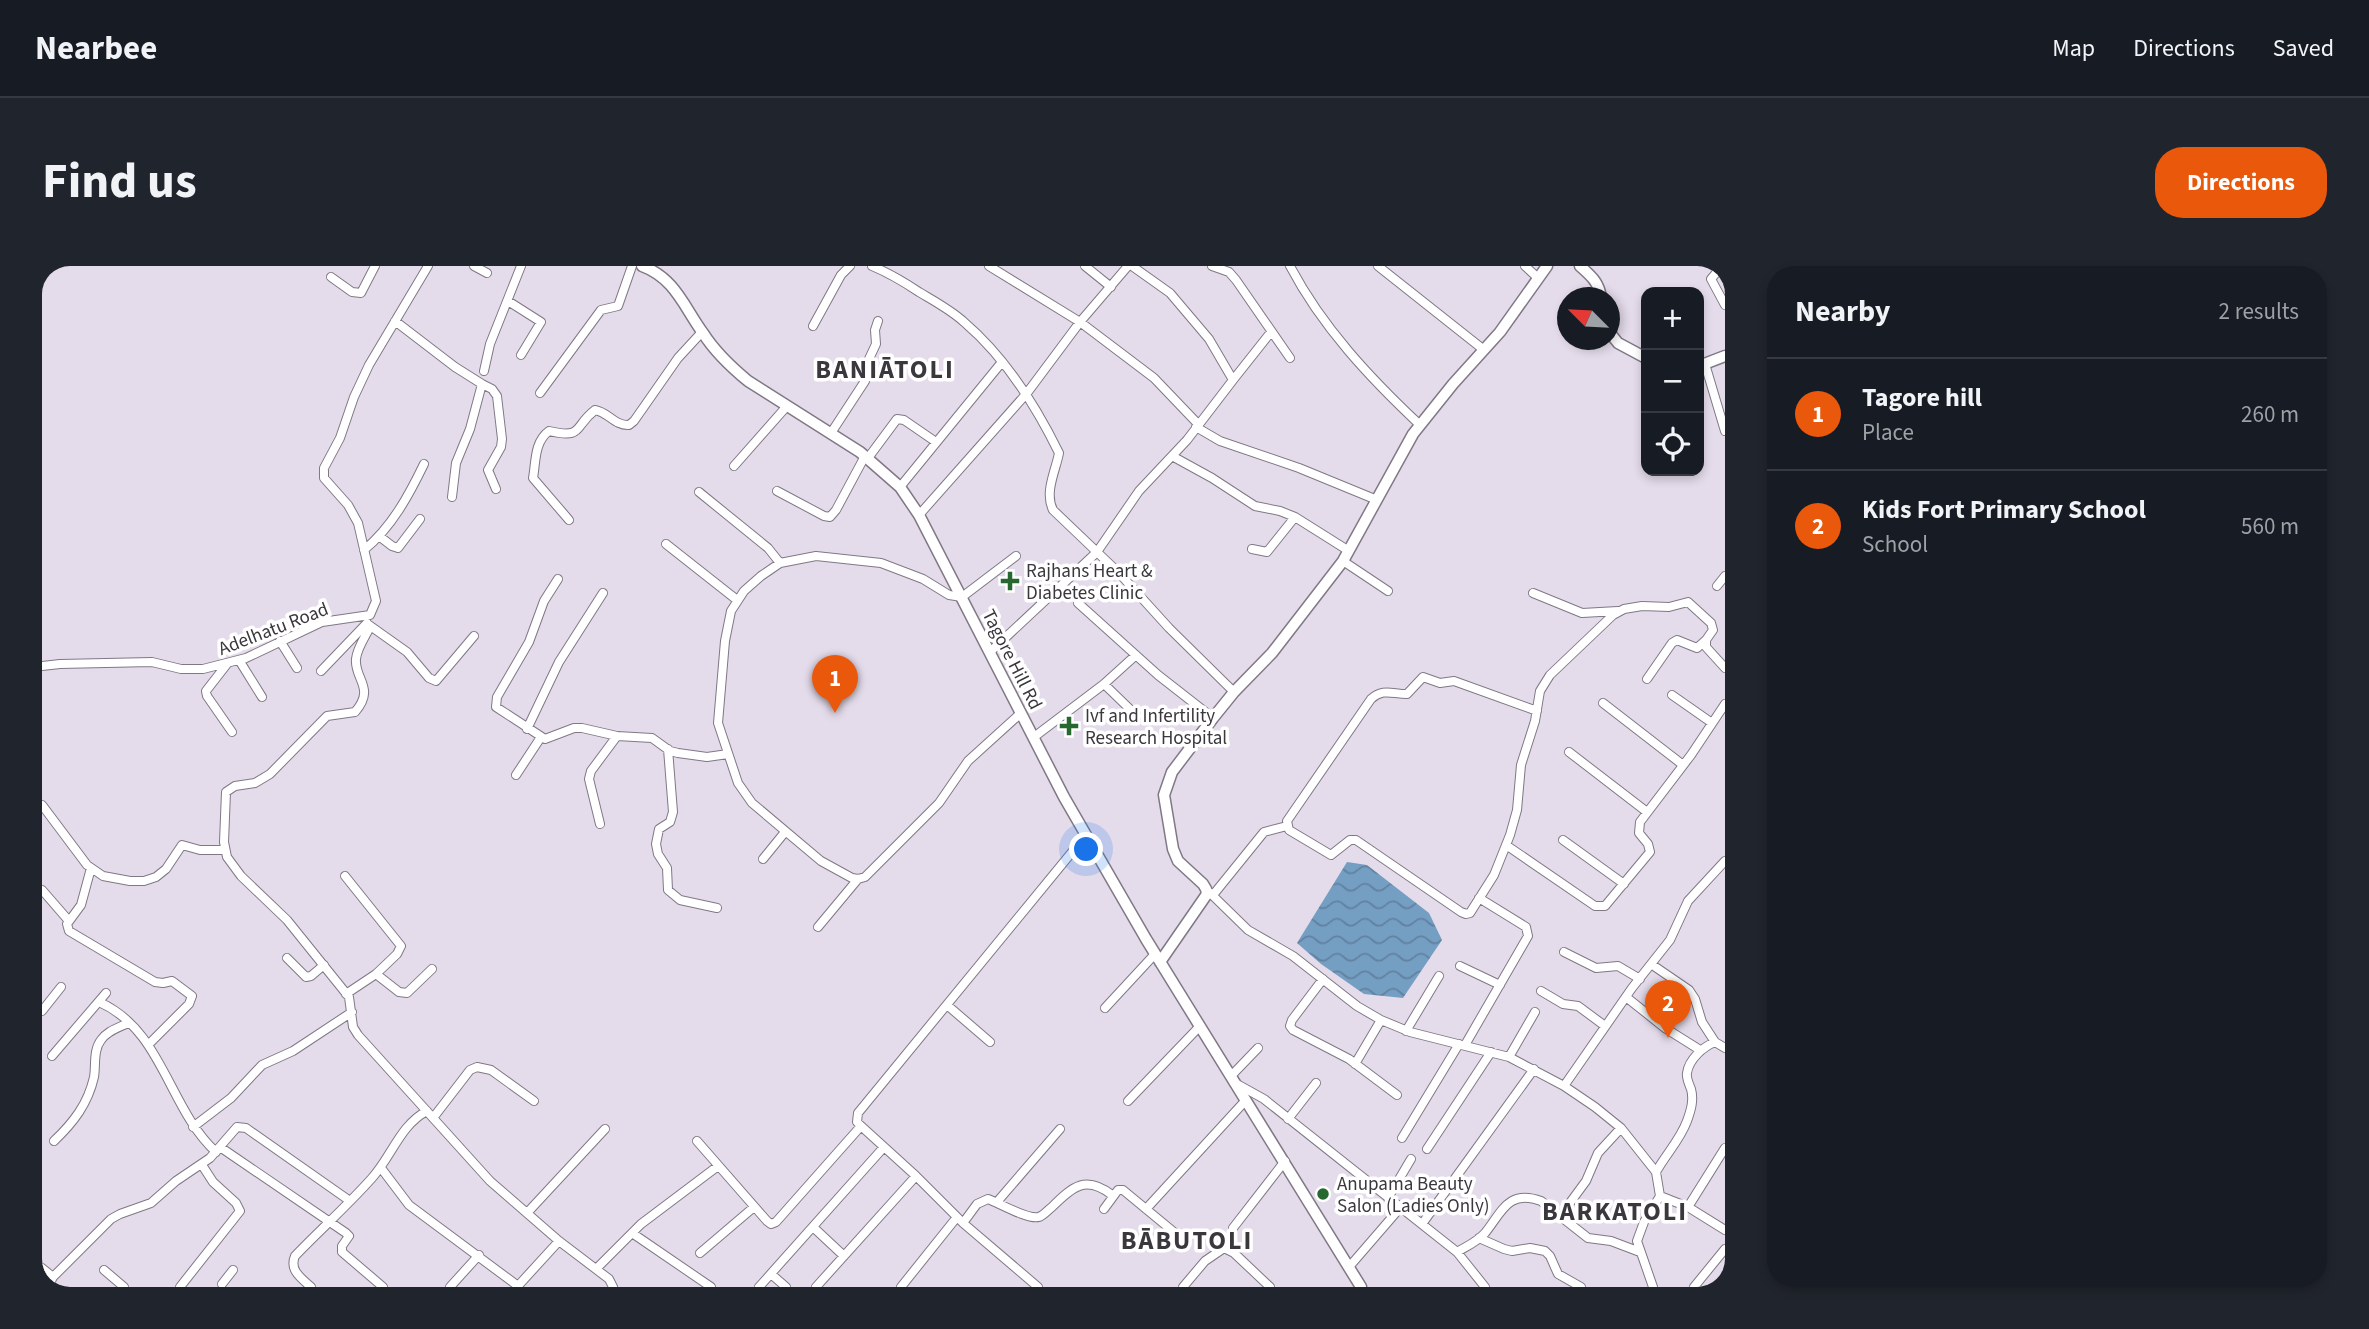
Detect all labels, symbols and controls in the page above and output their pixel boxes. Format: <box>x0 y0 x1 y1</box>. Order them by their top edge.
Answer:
text: Nearbee <box>35 25 157 72</box>
text: Map <box>2052 31 2095 66</box>
text: Directions <box>2133 31 2235 66</box>
text: Saved <box>2273 31 2334 66</box>
text: Find us <box>42 147 197 217</box>
button: Directions <box>2155 147 2327 218</box>
north arrow <box>1557 287 1620 350</box>
map controls <box>1641 287 1704 476</box>
button: + <box>1641 287 1704 350</box>
text: Nearby <box>1795 290 1890 333</box>
text: 2 results <box>2219 295 2299 328</box>
button: − <box>1641 350 1704 413</box>
district label: BANIĀTOLI <box>815 351 955 388</box>
text: Tagore hill <box>1862 379 1982 416</box>
text: 1 <box>1812 398 1824 431</box>
text: 260 m <box>2241 398 2299 431</box>
button: locate <box>1641 413 1704 476</box>
text: Place <box>1862 416 1914 449</box>
text: Kids Fort Primary School <box>1862 491 2146 528</box>
text: 2 <box>1812 510 1824 543</box>
text: 560 m <box>2241 510 2299 543</box>
text: School <box>1862 528 1928 561</box>
place label: Rajhans Heart & Diabetes Clinic <box>1026 558 1153 607</box>
marker: Rajhans Heart & Diabetes Clinic <box>1000 571 1020 591</box>
street label: Adelhatu Road <box>214 596 333 663</box>
street label: Tagore Hill Rd <box>975 605 1049 715</box>
pin: 1 <box>812 655 858 713</box>
place label: Ivf and Infertility Research Hospital <box>1085 703 1227 752</box>
marker: Ivf and Infertility Research Hospital <box>1059 716 1079 736</box>
your location <box>1069 832 1103 866</box>
pin: 2 <box>1645 980 1691 1038</box>
place label: Anupama Beauty Salon (Ladies Only) <box>1337 1171 1490 1220</box>
marker: Anupama Beauty Salon (Ladies Only) <box>1315 1186 1331 1202</box>
district label: BARKATOLI <box>1542 1193 1688 1230</box>
district label: BĀBUTOLI <box>1121 1222 1253 1259</box>

